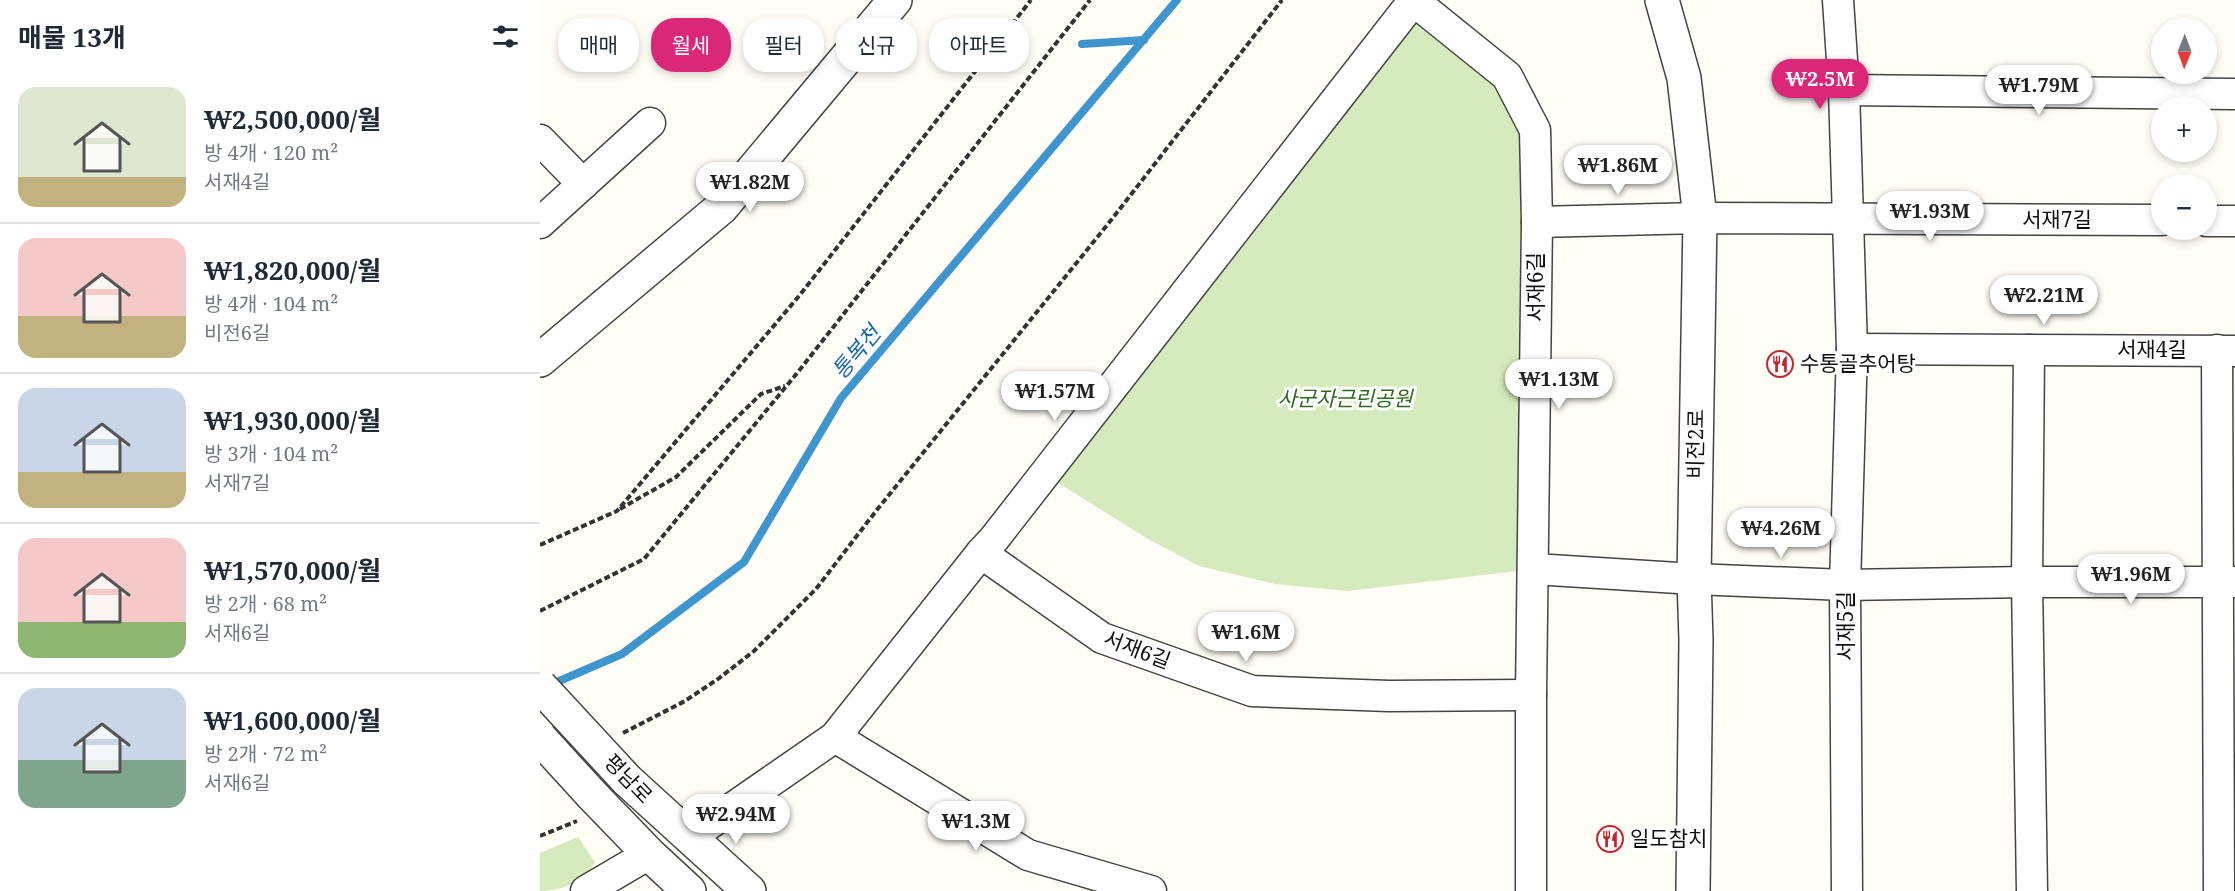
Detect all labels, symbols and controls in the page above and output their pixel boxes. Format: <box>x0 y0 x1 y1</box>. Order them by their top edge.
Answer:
chip: 매매 <box>558 18 639 72</box>
chip: 월세 <box>651 18 731 72</box>
chip: 필터 <box>743 18 824 72</box>
chip: 신규 <box>836 18 917 72</box>
chip: 아파트 <box>929 18 1029 72</box>
north arrow <box>2151 18 2217 84</box>
map controls <box>2151 18 2217 240</box>
text: 매물 13개 <box>18 19 126 55</box>
icon: filters <box>489 20 522 53</box>
pin: ₩2.5M <box>1778 59 1862 110</box>
text: ₩2.5M <box>1786 65 1854 92</box>
pin: ₩1.79M <box>1990 65 2088 116</box>
text: ₩1.79M <box>1999 71 2079 98</box>
button: + <box>2151 96 2217 162</box>
text: ₩2,500,000/월 <box>204 101 381 137</box>
icon: home <box>66 111 138 183</box>
text: 방 4개 · 120 m² <box>204 139 338 166</box>
pin: ₩1.86M <box>1569 145 1667 196</box>
text: ₩1.86M <box>1578 151 1658 178</box>
pin: ₩1.82M <box>701 162 799 213</box>
text: 서재4길 <box>204 168 270 195</box>
text: ₩1.82M <box>710 168 790 195</box>
button: − <box>2151 174 2217 240</box>
pin: ₩1.93M <box>1881 191 1979 242</box>
text: ₩1.93M <box>1890 197 1970 224</box>
street label: 서재7길 <box>2022 205 2092 233</box>
text: ₩1,820,000/월 <box>204 252 381 288</box>
street label: 서재6길 <box>1521 252 1549 322</box>
icon: home <box>66 262 138 334</box>
pin: ₩2.21M <box>1995 275 2093 326</box>
text: ₩2.21M <box>2004 281 2084 308</box>
text: 방 4개 · 104 m² <box>204 290 338 317</box>
water label: 통복천 <box>824 316 888 384</box>
text: 비전6길 <box>204 319 270 346</box>
street label: 서재4길 <box>2117 335 2187 363</box>
restaurant icon: 수통골추어탕 <box>1765 349 1795 379</box>
place label: 수통골추어탕 <box>1800 349 1916 377</box>
pin: ₩1.13M <box>1510 359 1608 410</box>
text: ₩1.13M <box>1519 365 1599 392</box>
pin: ₩1.57M <box>1006 371 1104 422</box>
text: ₩1.57M <box>1015 377 1095 404</box>
park label: 사군자근린공원 <box>1277 384 1414 412</box>
text: ₩1,930,000/월 <box>204 402 381 438</box>
street label: 비전2로 <box>1680 409 1710 479</box>
icon: home <box>66 412 138 484</box>
text: 방 3개 · 104 m² <box>204 440 338 467</box>
text: 서재7길 <box>204 469 270 496</box>
pin: ₩4.26M <box>1732 508 1830 559</box>
text: ₩4.26M <box>1741 514 1821 541</box>
text: ₩1,570,000/월 <box>204 552 381 588</box>
pin: ₩1.96M <box>2082 554 2180 605</box>
text: ₩1.96M <box>2091 560 2171 587</box>
icon: home <box>66 562 138 634</box>
text: 방 2개 · 68 m² <box>204 590 327 617</box>
street label: 서재5길 <box>1831 591 1859 661</box>
pin: ₩1.6M <box>1204 612 1288 663</box>
text: ₩1.6M <box>1212 618 1280 645</box>
text: 서재6길 <box>204 619 270 646</box>
street label: 서재6길 <box>1100 624 1175 675</box>
text: ₩1,600,000/월 <box>204 702 381 738</box>
icon: home <box>66 712 138 784</box>
text: 방 2개 · 72 m² <box>204 740 327 767</box>
street label: 평남로 <box>599 748 659 809</box>
text: 서재6길 <box>204 769 270 796</box>
pin: ₩2.94M <box>687 794 785 845</box>
text: ₩2.94M <box>696 800 776 827</box>
pin: ₩1.3M <box>934 801 1018 852</box>
text: ₩1.3M <box>942 807 1010 834</box>
restaurant icon: 일도참치 <box>1595 824 1625 854</box>
place label: 일도참치 <box>1630 824 1707 852</box>

